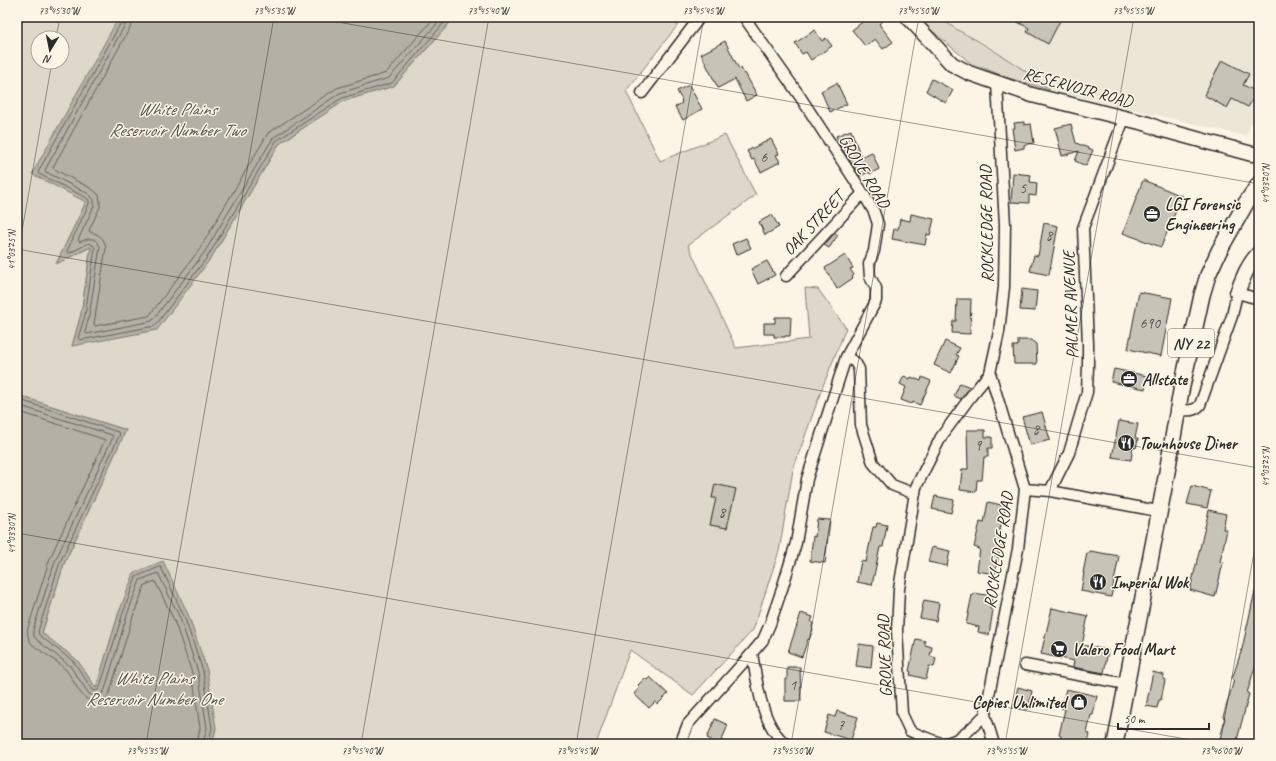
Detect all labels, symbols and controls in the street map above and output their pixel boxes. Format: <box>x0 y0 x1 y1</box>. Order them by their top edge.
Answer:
text: 73°45'30"W <box>39 4 81 17</box>
text: 73°45'35"W <box>254 4 296 17</box>
text: 73°45'40"W <box>468 4 510 17</box>
text: 73°45'45"W <box>683 4 725 17</box>
text: 73°45'50"W <box>898 4 940 17</box>
text: 73°45'55"W <box>1113 4 1155 17</box>
north arrow <box>30 30 70 70</box>
text: N <box>42 52 53 67</box>
street label: RESERVOIR ROAD <box>1021 63 1137 113</box>
water label: White Plains Reservoir Number Two <box>109 98 248 141</box>
street label: GROVE ROAD <box>834 131 895 213</box>
house number: 6 <box>761 148 769 167</box>
text: 41°03'20"N <box>1259 162 1272 204</box>
street label: ROCKLEDGE ROAD <box>975 164 998 283</box>
house number: 5 <box>1020 179 1028 198</box>
street label: OAK STREET <box>778 184 851 260</box>
place label: LGI Forensic Engineering <box>1165 194 1241 235</box>
office icon: LGI Forensic Engineering <box>1142 204 1162 224</box>
house number: 8 <box>1046 226 1054 245</box>
text: 41°03'25"N <box>5 228 18 270</box>
street label: PALMER AVENUE <box>1058 248 1083 359</box>
house number: 690 <box>1140 314 1161 333</box>
road number: NY 22 <box>1168 329 1214 357</box>
office icon: Allstate <box>1119 369 1139 389</box>
place label: Allstate <box>1142 369 1189 390</box>
house number: 8 <box>1033 420 1041 439</box>
restaurant icon: Townhouse Diner <box>1116 433 1136 453</box>
place label: Townhouse Diner <box>1139 433 1239 454</box>
house number: 9 <box>975 436 983 455</box>
text: 41°03'25"N <box>1259 445 1272 487</box>
street label: ROCKLEDGE ROAD <box>979 489 1018 610</box>
house number: 8 <box>719 503 727 522</box>
text: 41°03'30"N <box>5 512 18 554</box>
restaurant icon: Imperial Wok <box>1088 572 1108 592</box>
place label: Imperial Wok <box>1111 572 1190 593</box>
street label: GROVE ROAD <box>873 613 896 698</box>
supermarket icon: Valero Food Mart <box>1049 639 1069 659</box>
place label: Valero Food Mart <box>1072 639 1177 660</box>
water label: White Plains Reservoir Number One <box>86 667 225 710</box>
house number: 1 <box>790 676 798 695</box>
place label: Copies Unlimited <box>972 692 1069 713</box>
shop icon: Copies Unlimited <box>1069 692 1089 712</box>
scale bar <box>1118 705 1209 731</box>
text: 50 m <box>1124 711 1146 727</box>
house number: 7 <box>838 716 846 735</box>
text: 73°45'35"W <box>127 744 169 757</box>
text: 73°45'40"W <box>342 744 384 757</box>
text: 73°45'45"W <box>557 744 599 757</box>
text: 73°45'50"W <box>772 744 814 757</box>
text: 73°45'55"W <box>986 744 1028 757</box>
text: 73°46'00"W <box>1201 744 1243 757</box>

